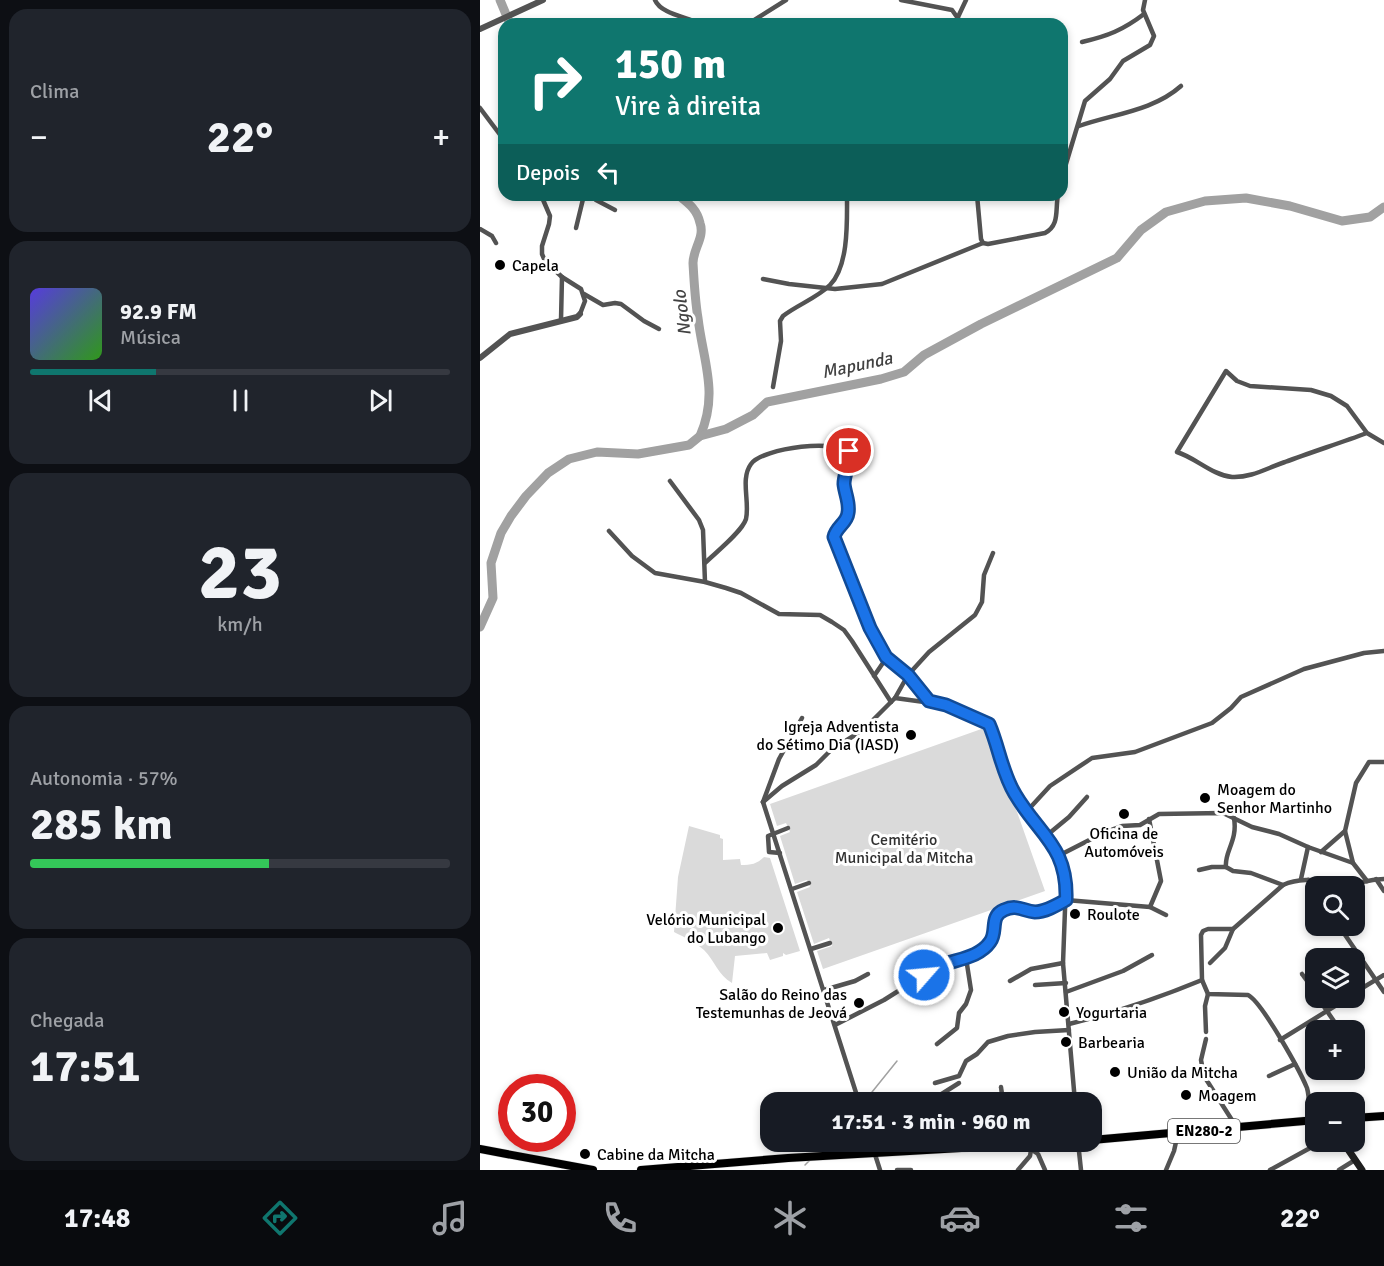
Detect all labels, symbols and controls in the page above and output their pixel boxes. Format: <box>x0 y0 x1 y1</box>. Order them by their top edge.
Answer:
text: 150 m <box>615 39 726 90</box>
icon: right <box>516 42 594 120</box>
text: Clima <box>30 79 79 104</box>
text: Vire à direita <box>615 90 761 123</box>
text: 22° <box>207 110 273 165</box>
text: − <box>30 117 48 158</box>
text: + <box>432 117 450 158</box>
icon: left <box>592 156 625 189</box>
text: Depois <box>516 159 580 186</box>
place label: Capela <box>512 256 559 276</box>
marker: Capela <box>493 258 507 272</box>
water label: Ngolo <box>668 287 696 337</box>
text: 92.9 FM <box>120 298 197 325</box>
text: Música <box>120 325 181 350</box>
water label: Mapunda <box>820 347 895 383</box>
icon: previous <box>84 384 117 417</box>
icon: pause <box>224 384 257 417</box>
icon: next <box>364 384 397 417</box>
pin <box>823 425 874 476</box>
icon: arrive <box>832 434 865 467</box>
text: 23 <box>198 525 282 621</box>
text: km/h <box>217 612 263 637</box>
place label: Igreja Adventista do Sétimo Dia (IASD) <box>756 717 899 755</box>
marker: Igreja Adventista do Sétimo Dia (IASD) <box>904 728 918 742</box>
text: Autonomia · 57% <box>30 766 178 791</box>
place label: Moagem do Senhor Martinho <box>1217 780 1332 818</box>
marker: Moagem do Senhor Martinho <box>1198 791 1212 805</box>
text: 285 km <box>30 797 173 852</box>
marker: Oficina de Automóveis <box>1117 807 1131 821</box>
place label: Oficina de Automóveis <box>1084 824 1164 862</box>
park label: Cemitério Municipal da Mitcha <box>835 830 973 868</box>
map controls <box>1305 876 1365 1152</box>
button: search <box>1305 876 1365 936</box>
place label: Roulote <box>1087 905 1140 925</box>
marker: Roulote <box>1068 907 1082 921</box>
place label: Velório Municipal do Lubango <box>646 910 766 948</box>
marker: Velório Municipal do Lubango <box>771 921 785 935</box>
position arrow <box>892 943 956 1007</box>
button: layers <box>1305 948 1365 1008</box>
place label: Salão do Reino das Testemunhas de Jeová <box>696 985 847 1023</box>
marker: Salão do Reino das Testemunhas de Jeová <box>852 996 866 1010</box>
place label: Yogurtaria <box>1076 1003 1147 1023</box>
marker: Yogurtaria <box>1057 1005 1071 1019</box>
text: Chegada <box>30 1008 104 1033</box>
button: + <box>1305 1020 1365 1080</box>
place label: Barbearia <box>1078 1033 1145 1053</box>
marker: Barbearia <box>1059 1035 1073 1049</box>
text: 17:51 <box>30 1039 140 1094</box>
place label: União da Mitcha <box>1127 1063 1238 1083</box>
marker: União da Mitcha <box>1108 1065 1122 1079</box>
speed limit sign: 30 <box>498 1074 576 1152</box>
place label: Moagem <box>1198 1086 1257 1106</box>
marker: Moagem <box>1179 1088 1193 1102</box>
button: − <box>1305 1092 1365 1152</box>
text: 17:51 · 3 min · 960 m <box>831 1108 1031 1135</box>
road number: EN280-2 <box>1168 1119 1240 1143</box>
place label: Cabine da Mitcha <box>597 1145 715 1165</box>
marker: Cabine da Mitcha <box>578 1147 592 1161</box>
icon: directions <box>259 1197 301 1239</box>
icon: music <box>429 1197 471 1239</box>
icon: phone <box>599 1197 641 1239</box>
icon: climate <box>769 1197 811 1239</box>
icon: car <box>939 1197 981 1239</box>
icon: filters <box>1110 1197 1152 1239</box>
text: 17:48 <box>64 1202 130 1235</box>
text: 22° <box>1280 1202 1320 1235</box>

